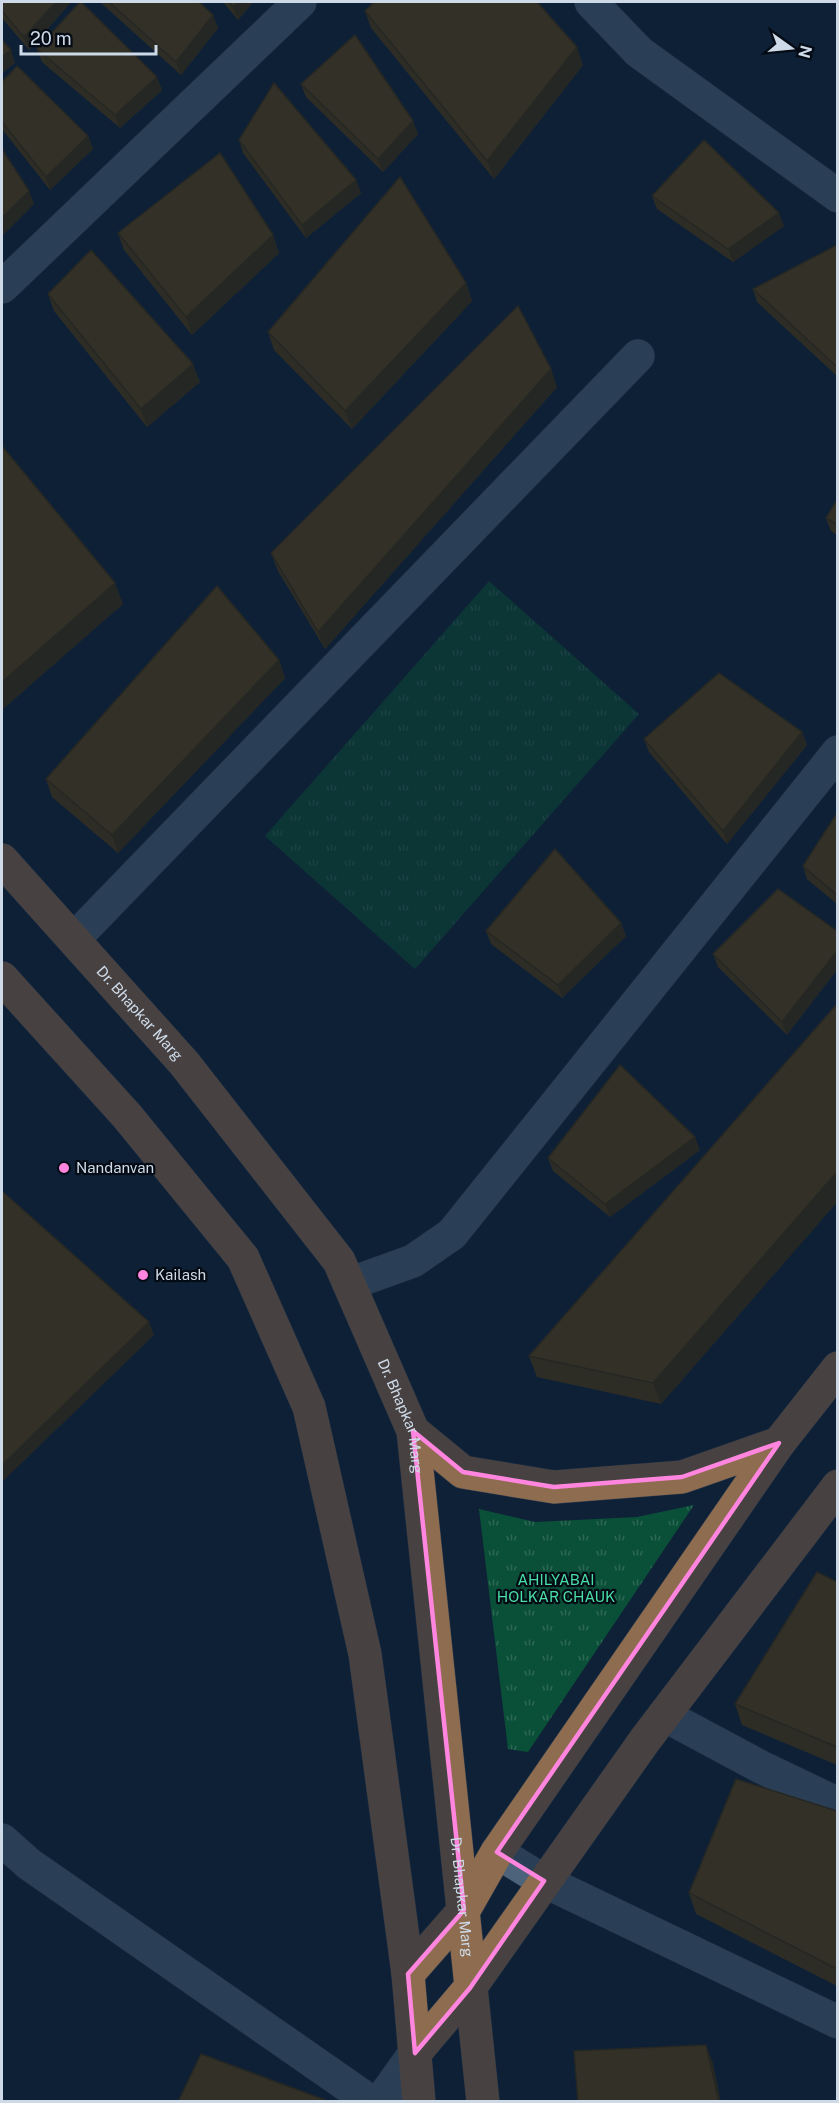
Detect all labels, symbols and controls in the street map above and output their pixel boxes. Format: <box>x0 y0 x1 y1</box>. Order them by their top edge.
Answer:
scale bar <box>21 18 156 56</box>
north arrow <box>761 18 821 78</box>
text: 20 m <box>30 28 72 49</box>
text: N <box>794 43 816 60</box>
street label: Dr. Bhapkar Marg <box>93 962 186 1064</box>
place label: Nandanvan <box>76 1159 154 1176</box>
marker: Nandanvan <box>57 1161 71 1175</box>
place label: Kailash <box>155 1266 206 1283</box>
marker: Kailash <box>136 1268 150 1282</box>
street label: Dr. Bhapkar Marg <box>375 1356 426 1474</box>
park label: AHILYABAI HOLKAR CHAUK <box>497 1571 615 1605</box>
street label: Dr. Bhapkar Marg <box>447 1836 477 1958</box>

